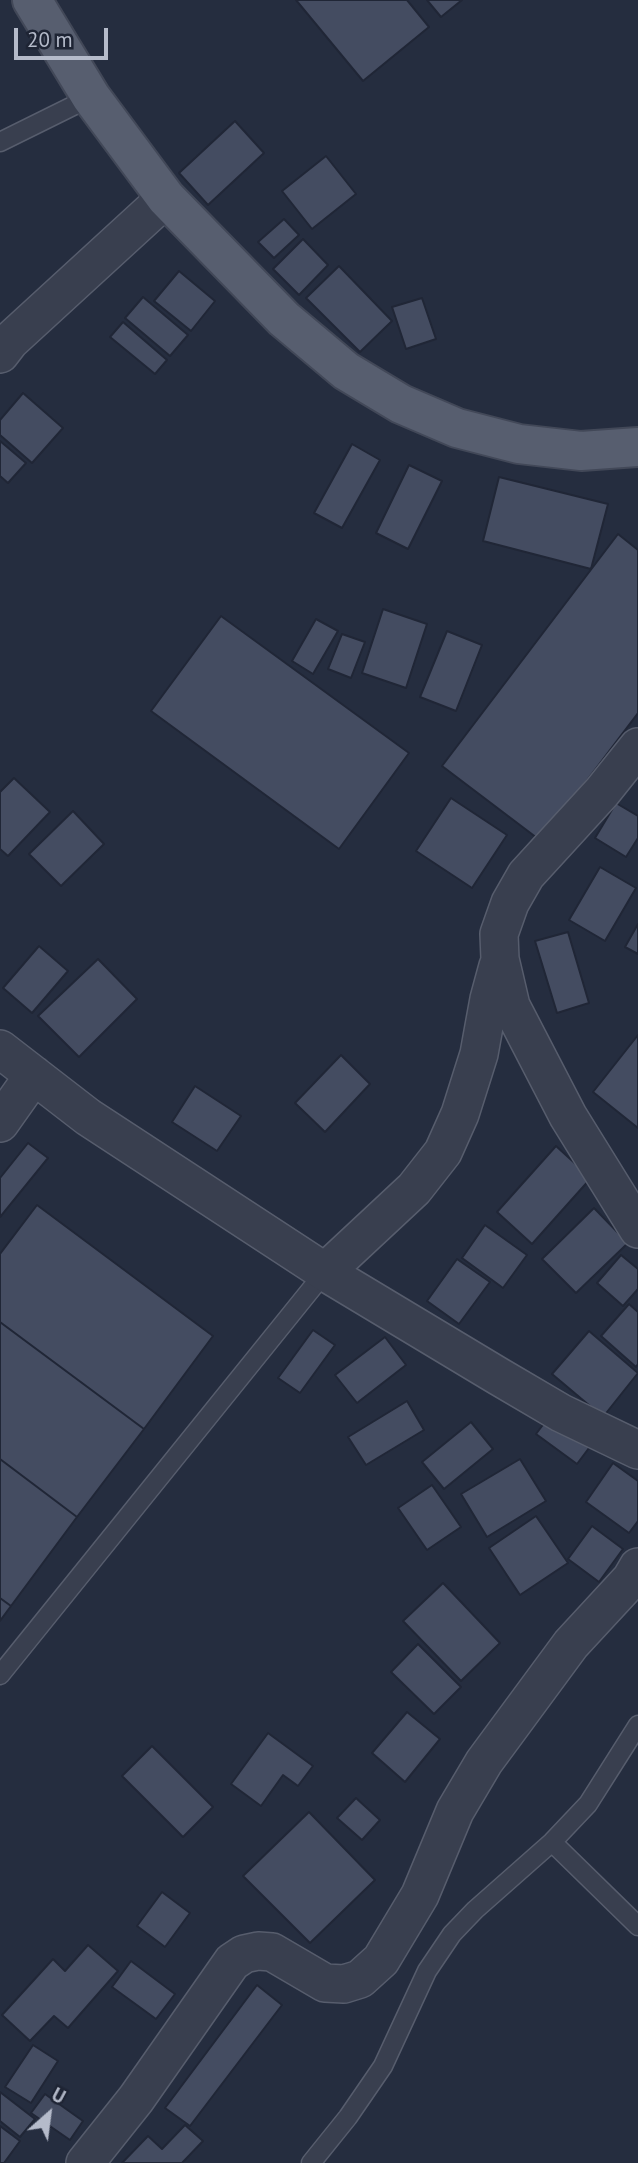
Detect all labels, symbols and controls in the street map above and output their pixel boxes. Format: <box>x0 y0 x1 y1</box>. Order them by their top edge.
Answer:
scale bar <box>18 14 112 58</box>
text: 20 m <box>27 26 73 53</box>
north arrow <box>14 2079 84 2149</box>
text: U <box>48 2082 70 2109</box>

